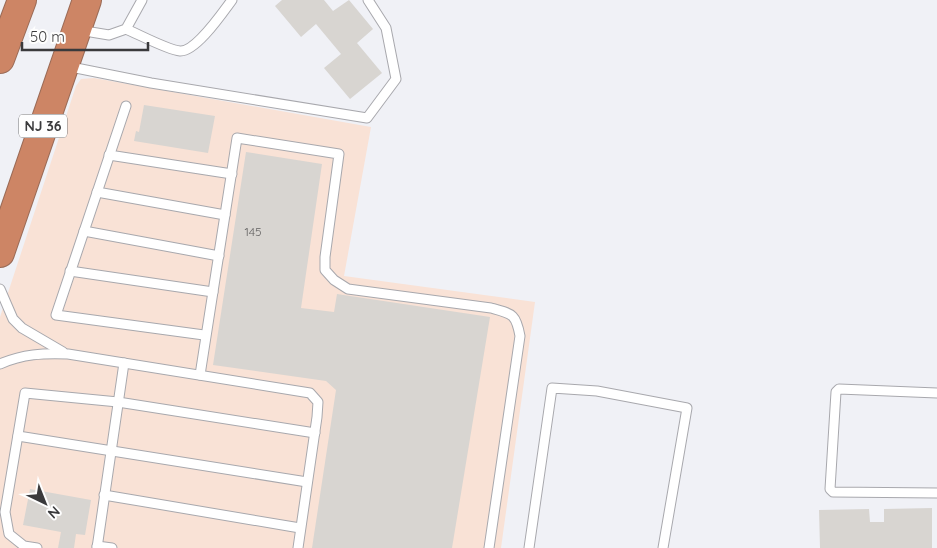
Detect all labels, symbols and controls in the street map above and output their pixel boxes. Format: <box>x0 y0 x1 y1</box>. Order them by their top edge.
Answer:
scale bar <box>22 20 149 52</box>
text: 50 m <box>30 27 65 46</box>
road number: NJ 36 <box>19 114 67 138</box>
house number: 145 <box>244 224 262 239</box>
north arrow <box>20 478 70 528</box>
text: N <box>44 502 64 523</box>

